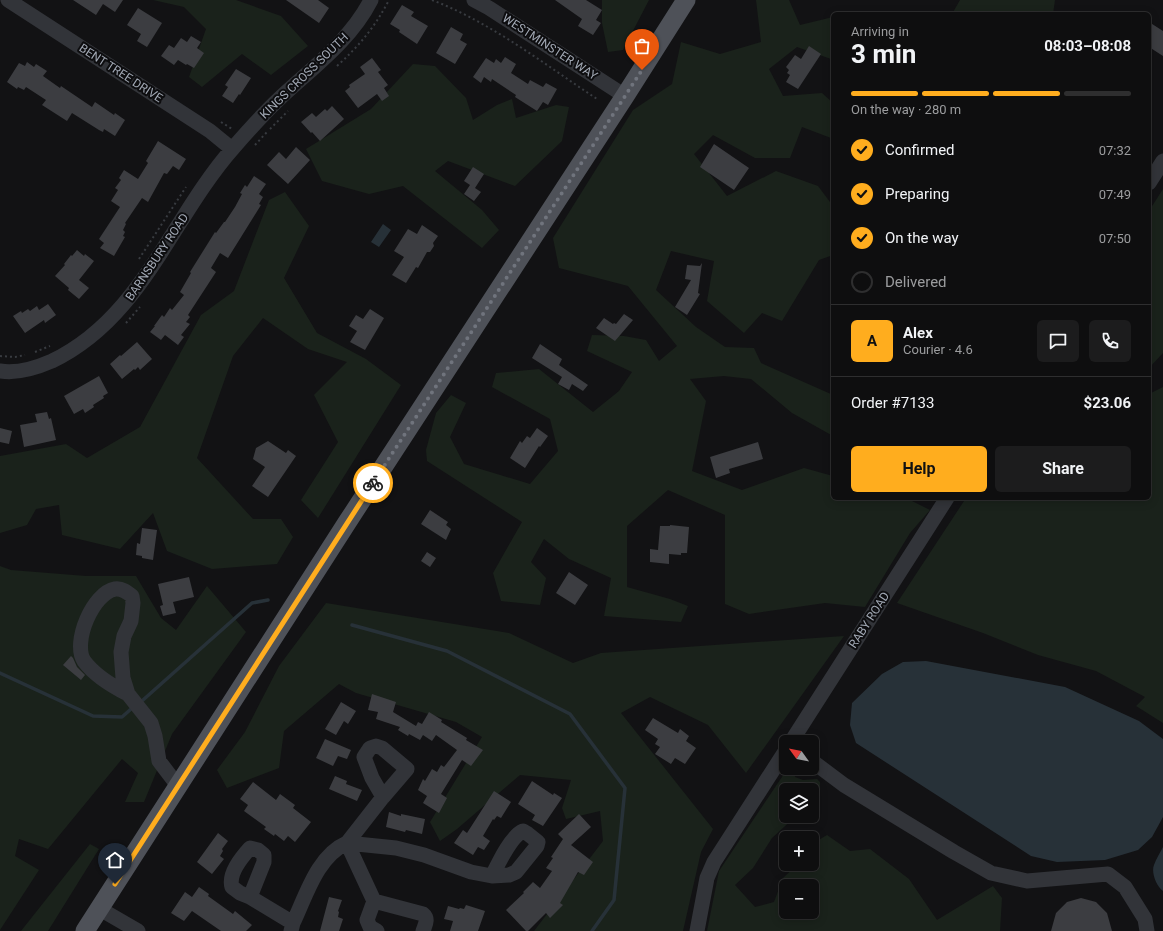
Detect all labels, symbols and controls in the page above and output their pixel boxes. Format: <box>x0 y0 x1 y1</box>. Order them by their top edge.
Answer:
street label: WESTMINSTER WAY <box>500 11 601 83</box>
text: Arriving in <box>851 24 909 39</box>
pin <box>625 29 659 70</box>
street label: KINGS CROSS SOUTH <box>257 30 351 122</box>
icon: bag <box>631 35 653 57</box>
text: 08:03–08:08 <box>1044 37 1131 55</box>
text: 3 min <box>851 39 916 69</box>
street label: BENT TREE DRIVE <box>77 41 165 105</box>
text: On the way · 280 m <box>851 102 961 117</box>
icon: check <box>851 139 873 161</box>
text: Confirmed <box>885 141 955 159</box>
text: 07:32 <box>1099 143 1131 158</box>
icon: check <box>851 183 873 205</box>
text: Preparing <box>885 185 949 203</box>
text: 07:49 <box>1099 187 1131 202</box>
street label: BARNSBURY ROAD <box>123 211 191 303</box>
icon: check <box>851 227 873 249</box>
text: On the way <box>885 229 959 247</box>
text: 07:50 <box>1099 231 1131 246</box>
text: Delivered <box>885 273 947 291</box>
button: chat <box>1037 320 1079 362</box>
button: phone <box>1089 320 1131 362</box>
text: Alex <box>903 324 933 342</box>
text: A <box>867 332 877 350</box>
text: Courier · 4.6 <box>903 342 973 357</box>
text: Order #7133 <box>851 394 934 412</box>
text: $23.06 <box>1084 394 1131 412</box>
button: Help <box>851 446 987 492</box>
button: Share <box>995 446 1131 492</box>
courier <box>353 463 393 503</box>
icon: bike <box>362 472 384 494</box>
street label: RABY ROAD <box>846 589 892 651</box>
north arrow <box>779 735 819 775</box>
map controls <box>779 735 819 919</box>
button: layers <box>779 783 819 823</box>
button: + <box>779 831 819 871</box>
pin <box>98 843 132 884</box>
icon: home <box>104 849 126 871</box>
button: − <box>779 879 819 919</box>

